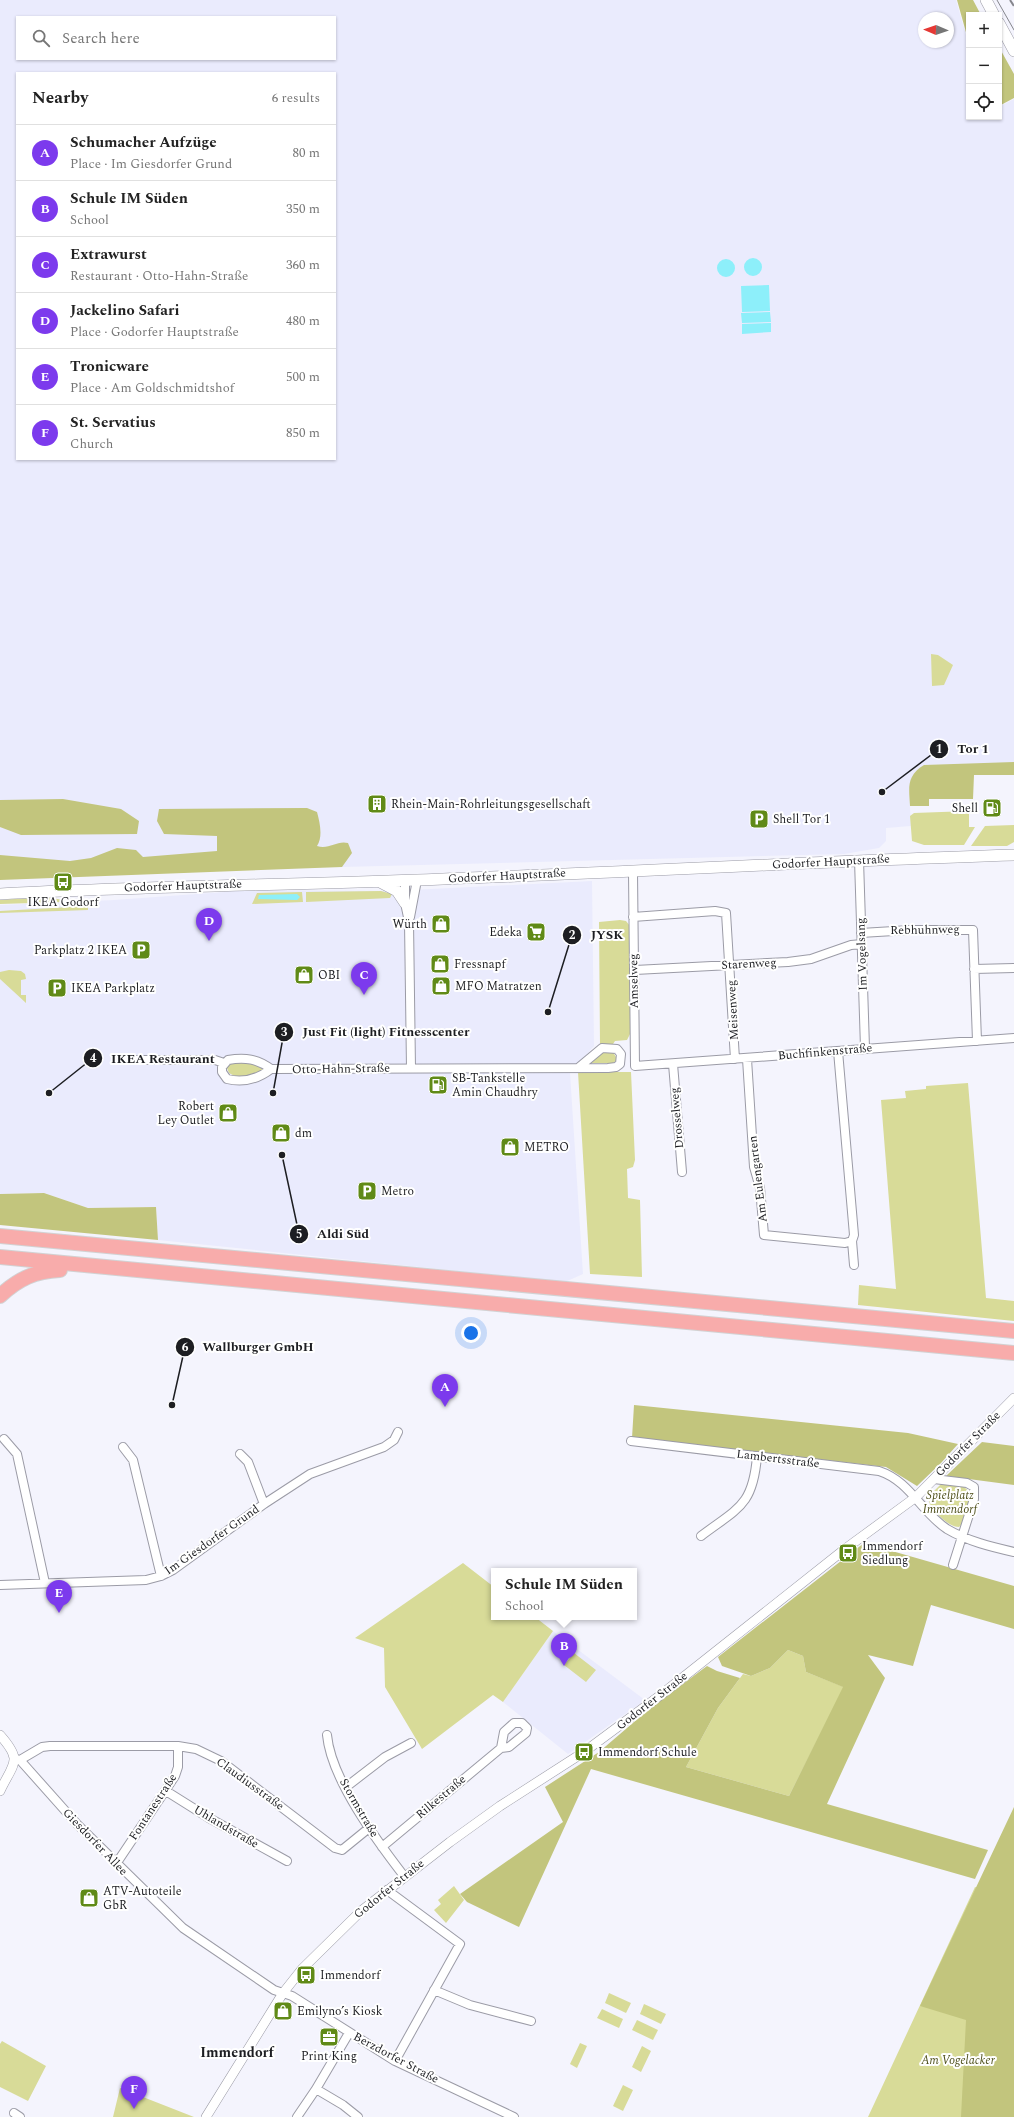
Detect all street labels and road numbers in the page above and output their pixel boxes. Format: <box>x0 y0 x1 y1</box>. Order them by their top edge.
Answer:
street label: Godorfer Hauptstraße <box>772 849 891 875</box>
street label: Godorfer Hauptstraße <box>448 863 567 889</box>
street label: Godorfer Hauptstraße <box>124 874 243 898</box>
street label: Im Vogelsang <box>851 917 873 991</box>
street label: Rebhuhnweg <box>890 920 960 940</box>
street label: Amselweg <box>624 953 644 1009</box>
street label: Starenweg <box>721 953 777 975</box>
street label: Meisenweg <box>722 979 744 1041</box>
street label: Buchfinkenstraße <box>777 1038 873 1066</box>
street label: Otto-Hahn-Straße <box>292 1059 390 1079</box>
street label: Drosselweg <box>665 1087 689 1149</box>
street label: Am Eulengarten <box>743 1135 773 1223</box>
street label: Godorfer Straße <box>931 1407 1005 1481</box>
street label: Lambertsstraße <box>735 1444 821 1474</box>
street label: Im Giesdorfer Grund <box>161 1500 264 1580</box>
street label: Godorfer Straße <box>612 1667 692 1735</box>
street label: Claudiusstraße <box>212 1753 288 1815</box>
street label: Fontanestraße <box>124 1770 182 1844</box>
street label: Rilkestraße <box>412 1770 471 1824</box>
street label: Stormstraße <box>334 1775 384 1841</box>
street label: Uhlandstraße <box>190 1801 262 1854</box>
street label: Giesdorfer Allee <box>58 1804 132 1880</box>
street label: Godorfer Straße <box>350 1854 429 1923</box>
street label: Berzdorfer Straße <box>350 2027 442 2089</box>

